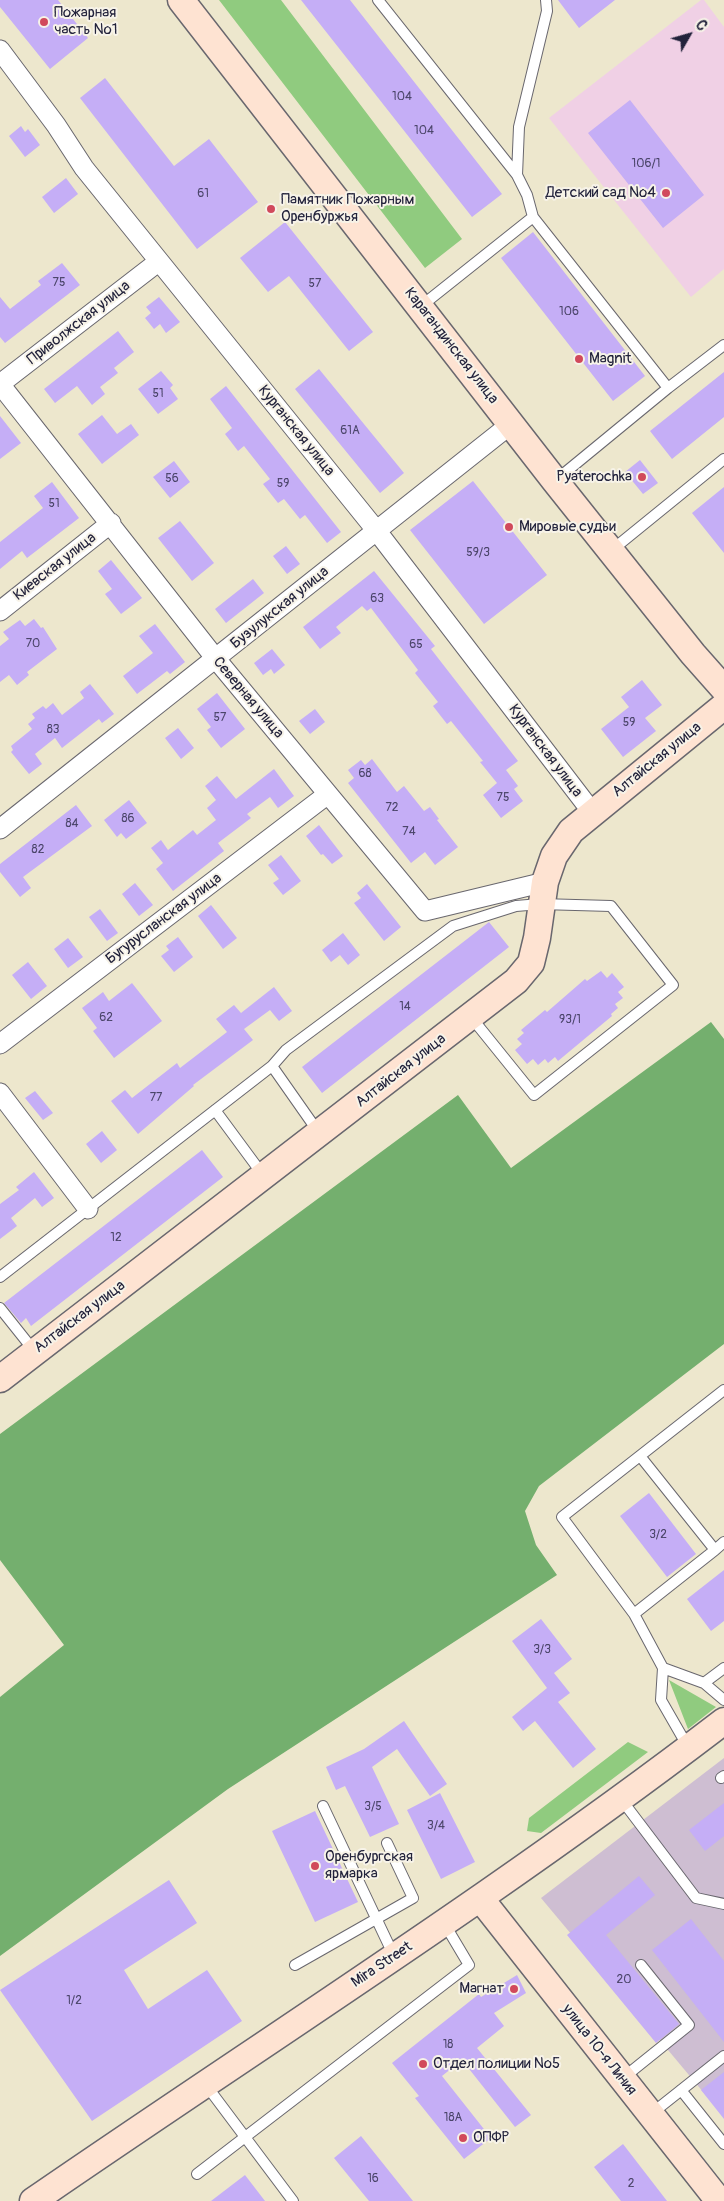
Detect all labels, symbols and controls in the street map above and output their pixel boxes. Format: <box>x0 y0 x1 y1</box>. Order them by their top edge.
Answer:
place label: Пожарная часть №1 <box>54 4 118 39</box>
north arrow <box>664 10 714 60</box>
marker: Пожарная часть №1 <box>38 16 50 28</box>
text: С <box>692 17 711 34</box>
house number: 104 <box>392 90 412 104</box>
house number: 104 <box>414 124 434 138</box>
house number: 106/1 <box>632 157 660 171</box>
place label: Детский сад №4 <box>546 184 656 202</box>
house number: 61 <box>197 187 209 201</box>
marker: Детский сад №4 <box>660 187 672 199</box>
place label: Памятник Пожарным Оренбуржья <box>281 191 414 226</box>
marker: Памятник Пожарным Оренбуржья <box>265 203 277 215</box>
house number: 75 <box>53 276 65 290</box>
street label: Приволжская улица <box>24 277 134 369</box>
house number: 57 <box>309 277 321 291</box>
street label: Карагандинская улица <box>400 284 502 408</box>
house number: 106 <box>559 305 579 319</box>
place label: Magnit <box>589 350 632 368</box>
marker: Magnit <box>573 353 585 365</box>
street label: Курганская улица <box>254 382 338 480</box>
house number: 51 <box>152 387 164 401</box>
house number: 61А <box>340 424 360 438</box>
place label: Pyaterochka <box>556 468 632 486</box>
marker: Pyaterochka <box>636 471 648 483</box>
house number: 56 <box>165 472 179 486</box>
house number: 59 <box>277 477 289 491</box>
house number: 51 <box>48 497 60 511</box>
place label: Мировые судьи <box>519 518 616 536</box>
marker: Мировые судьи <box>503 521 515 533</box>
street label: Киевская улица <box>10 529 100 605</box>
house number: 59/3 <box>466 546 490 560</box>
street label: Бузулукская улица <box>227 563 333 653</box>
house number: 63 <box>370 592 384 606</box>
house number: 70 <box>26 637 40 651</box>
house number: 65 <box>409 638 423 652</box>
street label: Северная улица <box>209 654 287 742</box>
street label: Курганская улица <box>504 701 586 801</box>
house number: 57 <box>214 711 226 725</box>
house number: 59 <box>623 716 635 730</box>
street label: Алтайская улица <box>609 719 705 801</box>
house number: 83 <box>47 723 59 737</box>
house number: 68 <box>358 767 372 781</box>
house number: 75 <box>497 791 509 805</box>
house number: 72 <box>385 801 399 815</box>
house number: 86 <box>121 812 135 826</box>
house number: 84 <box>65 817 79 831</box>
house number: 74 <box>402 825 416 839</box>
house number: 82 <box>32 843 44 857</box>
street label: Бугурусланская улица <box>103 870 225 968</box>
house number: 14 <box>399 1000 411 1014</box>
house number: 62 <box>99 1011 113 1025</box>
house number: 93/1 <box>559 1013 581 1027</box>
street label: Алтайская улица <box>352 1030 450 1112</box>
house number: 77 <box>150 1091 162 1105</box>
house number: 12 <box>110 1231 122 1245</box>
street label: Алтайская улица <box>31 1277 129 1357</box>
house number: 3/2 <box>649 1528 667 1542</box>
house number: 3/3 <box>533 1643 551 1657</box>
house number: 3/5 <box>364 1800 382 1814</box>
house number: 3/4 <box>427 1819 445 1833</box>
place label: Оренбургская ярмарка <box>325 1848 413 1883</box>
marker: Оренбургская ярмарка <box>309 1860 321 1872</box>
street label: Mira Street <box>348 1938 416 1992</box>
house number: 20 <box>617 1973 631 1987</box>
place label: Магнат <box>459 1980 504 1998</box>
marker: Магнат <box>508 1983 520 1995</box>
house number: 1/2 <box>66 1994 82 2008</box>
street label: улица 10-я Линия <box>558 2001 640 2099</box>
house number: 18 <box>443 2038 453 2052</box>
place label: Отдел полиции №5 <box>433 2055 560 2073</box>
marker: Отдел полиции №5 <box>417 2058 429 2070</box>
house number: 18А <box>444 2111 462 2125</box>
place label: ОПФР <box>473 2129 509 2147</box>
marker: ОПФР <box>457 2132 469 2144</box>
house number: 16 <box>367 2172 379 2186</box>
house number: 2 <box>628 2177 634 2191</box>

